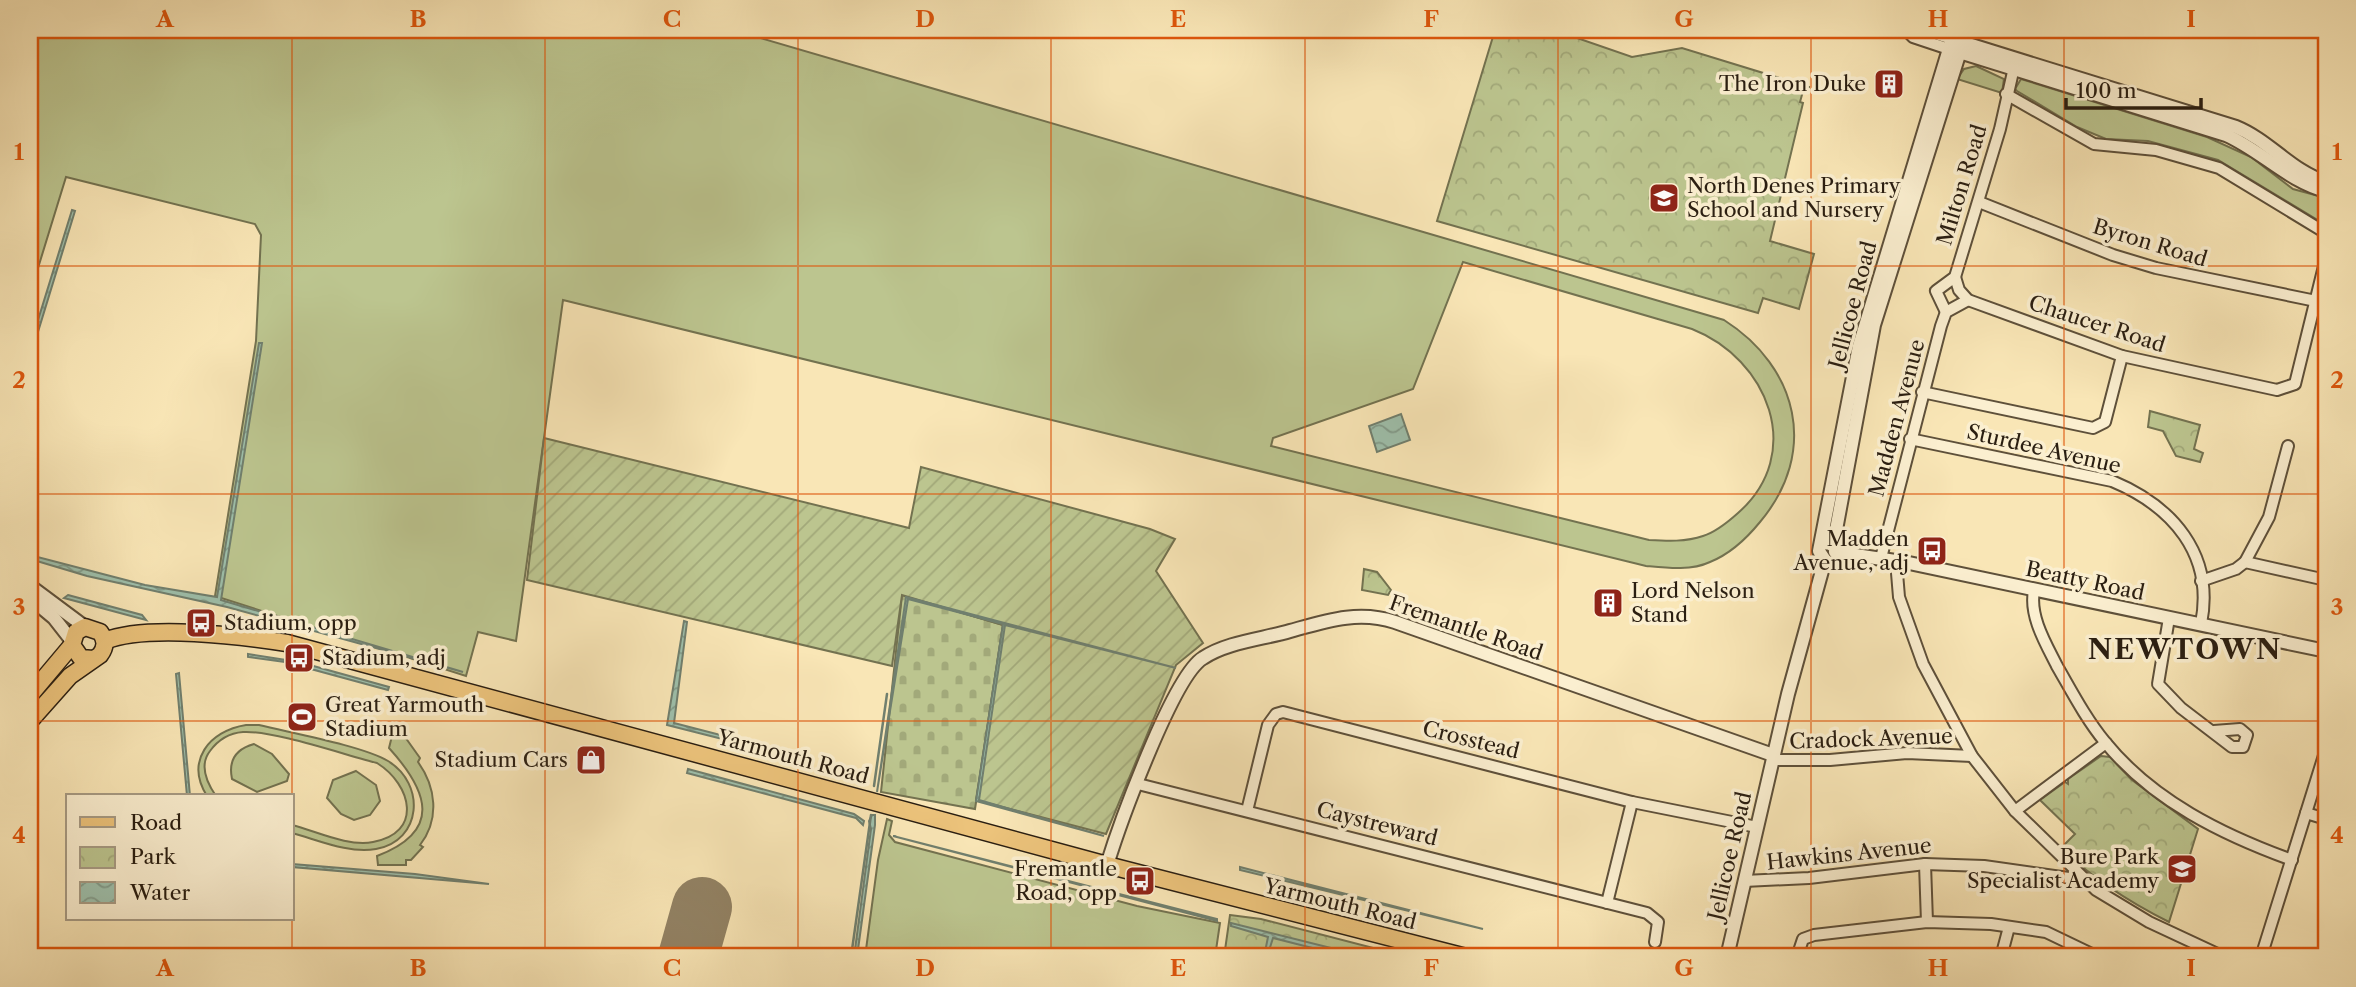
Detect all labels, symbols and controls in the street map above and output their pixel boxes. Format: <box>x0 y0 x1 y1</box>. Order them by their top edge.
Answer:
text: A <box>155 5 175 33</box>
text: B <box>409 5 427 33</box>
text: C <box>663 5 681 33</box>
text: D <box>915 5 935 33</box>
text: E <box>1170 5 1186 33</box>
text: F <box>1423 5 1439 33</box>
text: G <box>1674 5 1694 33</box>
text: H <box>1928 5 1949 33</box>
text: I <box>2186 5 2196 33</box>
scale bar <box>2066 66 2200 110</box>
building icon: The Iron Duke <box>1872 67 1906 101</box>
place label: The Iron Duke <box>1719 71 1866 96</box>
text: 100 m <box>2076 78 2137 103</box>
street label: Milton Road <box>1931 121 1992 248</box>
text: 1 <box>14 138 25 166</box>
text: 1 <box>2332 138 2343 166</box>
place label: North Denes Primary School and Nursery <box>1687 173 1901 222</box>
school or university icon: North Denes Primary School and Nursery <box>1647 181 1681 215</box>
street label: Byron Road <box>2090 213 2211 272</box>
street label: Jellicoe Road <box>1823 238 1882 374</box>
street label: Chaucer Road <box>2026 290 2169 357</box>
street label: Madden Avenue <box>1863 336 1930 499</box>
text: 2 <box>12 366 26 394</box>
text: 2 <box>2330 366 2344 394</box>
street label: Sturdee Avenue <box>1965 419 2124 478</box>
place label: Madden Avenue, adj <box>1792 526 1909 575</box>
bus stop icon: Madden Avenue, adj <box>1915 534 1949 568</box>
street label: Beatty Road <box>2023 556 2147 605</box>
place label: Lord Nelson Stand <box>1631 578 1755 627</box>
building icon: Lord Nelson Stand <box>1591 586 1625 620</box>
street label: Fremantle Road <box>1386 590 1546 666</box>
text: 3 <box>13 593 26 621</box>
text: 3 <box>2331 593 2344 621</box>
bus stop icon: Stadium, opp <box>184 606 218 640</box>
place label: Stadium, opp <box>224 610 357 635</box>
district label: NEWTOWN <box>2088 632 2282 666</box>
bus stop icon: Stadium, adj <box>282 641 316 675</box>
place label: Stadium, adj <box>322 645 446 670</box>
place label: Great Yarmouth Stadium <box>325 692 484 741</box>
sports icon: Great Yarmouth Stadium <box>285 700 319 734</box>
street label: Crosstead <box>1420 715 1522 764</box>
street label: Cradock Avenue <box>1789 723 1953 754</box>
street label: Yarmouth Road <box>713 724 872 789</box>
shop icon: Stadium Cars <box>574 743 608 777</box>
place label: Stadium Cars <box>434 747 568 772</box>
street label: Jellicoe Road <box>1702 789 1756 925</box>
legend <box>66 794 294 920</box>
street label: Caystreward <box>1314 796 1440 851</box>
text: Road <box>130 810 182 835</box>
text: 4 <box>12 821 26 849</box>
text: 4 <box>2330 821 2344 849</box>
street label: Hawkins Avenue <box>1765 832 1933 875</box>
text: Park <box>130 844 176 869</box>
place label: Bure Park Specialist Academy <box>1967 844 2160 893</box>
school or university icon: Bure Park Specialist Academy <box>2165 852 2199 886</box>
place label: Fremantle Road, opp <box>1014 856 1117 905</box>
bus stop icon: Fremantle Road, opp <box>1123 864 1157 898</box>
street label: Yarmouth Road <box>1260 872 1419 935</box>
text: Water <box>129 880 190 905</box>
text: A <box>155 954 175 982</box>
text: B <box>409 954 427 982</box>
text: C <box>663 954 681 982</box>
text: D <box>915 954 935 982</box>
text: E <box>1170 954 1186 982</box>
text: F <box>1423 954 1439 982</box>
text: G <box>1674 954 1694 982</box>
text: H <box>1928 954 1949 982</box>
text: I <box>2186 954 2196 982</box>

